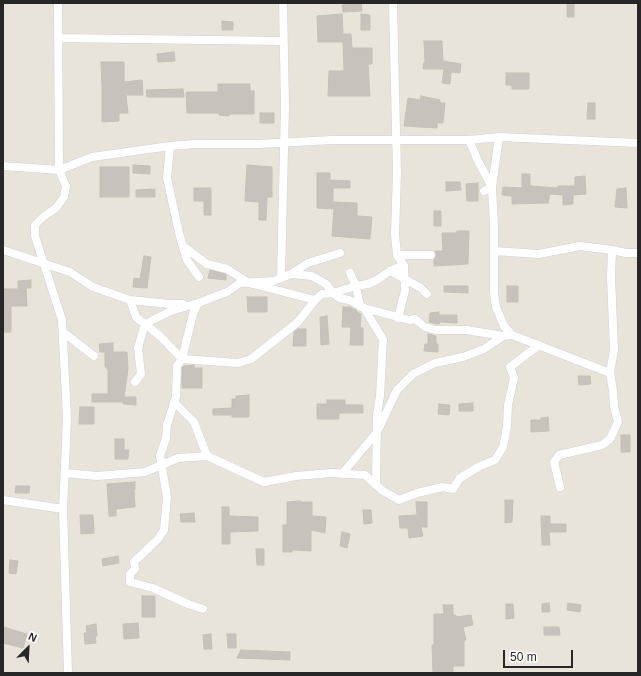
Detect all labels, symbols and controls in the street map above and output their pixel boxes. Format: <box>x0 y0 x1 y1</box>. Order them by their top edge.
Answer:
north arrow <box>8 628 48 668</box>
text: N <box>27 630 39 644</box>
scale bar <box>505 642 575 668</box>
text: 50 m <box>510 650 537 664</box>

